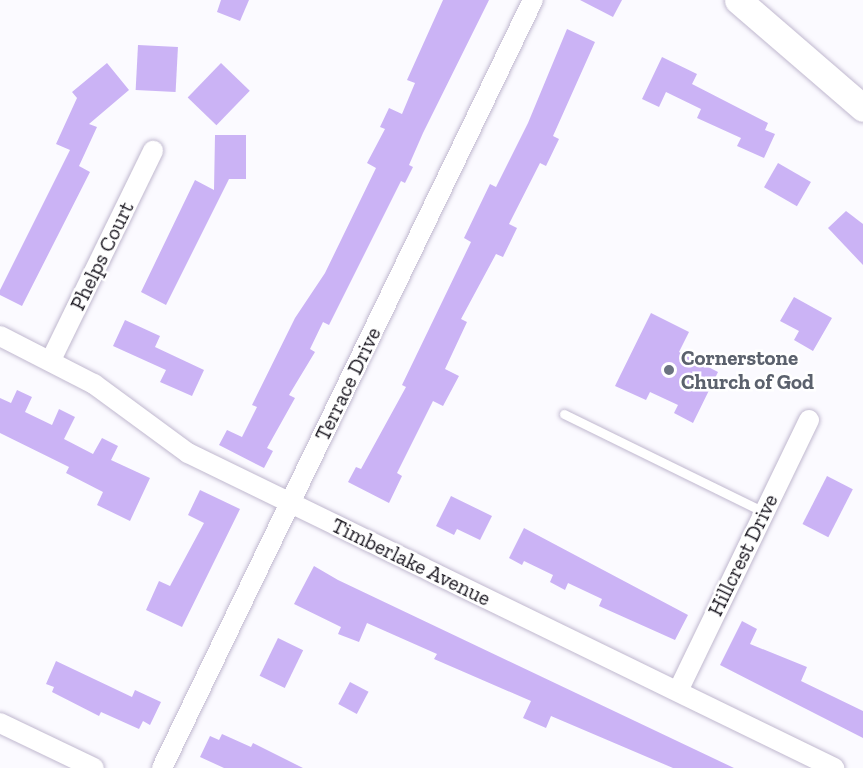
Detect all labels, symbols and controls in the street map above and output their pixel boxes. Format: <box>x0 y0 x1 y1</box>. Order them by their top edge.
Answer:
street label: Phelps Court <box>65 198 139 314</box>
street label: Terrace Drive <box>310 323 386 445</box>
place label: Cornerstone Church of God <box>681 345 814 395</box>
marker: Cornerstone Church of God <box>662 363 676 377</box>
street label: Hillcrest Drive <box>703 490 783 620</box>
street label: Timberlake Avenue <box>327 512 495 612</box>

